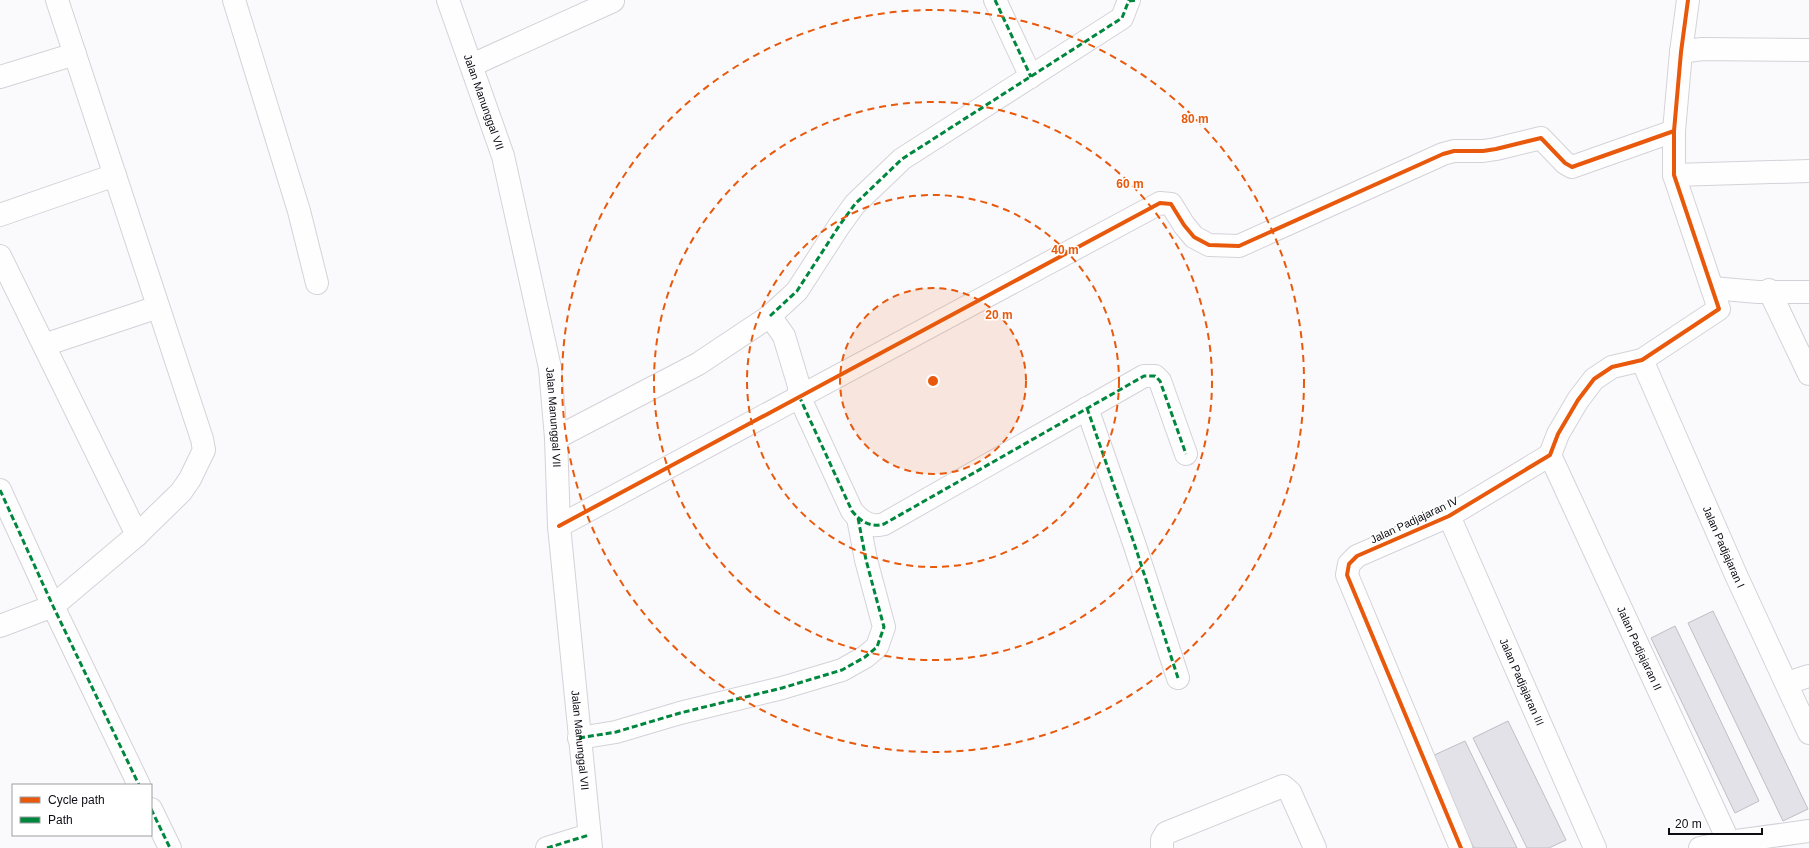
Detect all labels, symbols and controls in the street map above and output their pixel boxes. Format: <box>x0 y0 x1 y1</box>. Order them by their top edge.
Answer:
street label: Jalan Manunggal VII <box>462 53 506 151</box>
text: 80 m <box>1181 112 1209 126</box>
text: 60 m <box>1116 177 1144 191</box>
text: 40 m <box>1051 243 1079 257</box>
text: 20 m <box>985 308 1013 322</box>
street label: Jalan Manunggal VII <box>544 367 563 468</box>
centre of rings <box>926 374 940 388</box>
street label: Jalan Padjajaran IV <box>1368 494 1460 546</box>
street label: Jalan Padjajaran I <box>1701 504 1747 590</box>
street label: Jalan Padjajaran II <box>1615 604 1664 692</box>
street label: Jalan Padjajaran III <box>1497 636 1546 727</box>
street label: Jalan Manunggal VII <box>569 690 591 791</box>
legend <box>12 784 152 836</box>
text: Cycle path <box>48 793 105 807</box>
scale bar <box>1669 810 1762 836</box>
text: Path <box>48 813 73 827</box>
text: 20 m <box>1675 817 1702 831</box>

